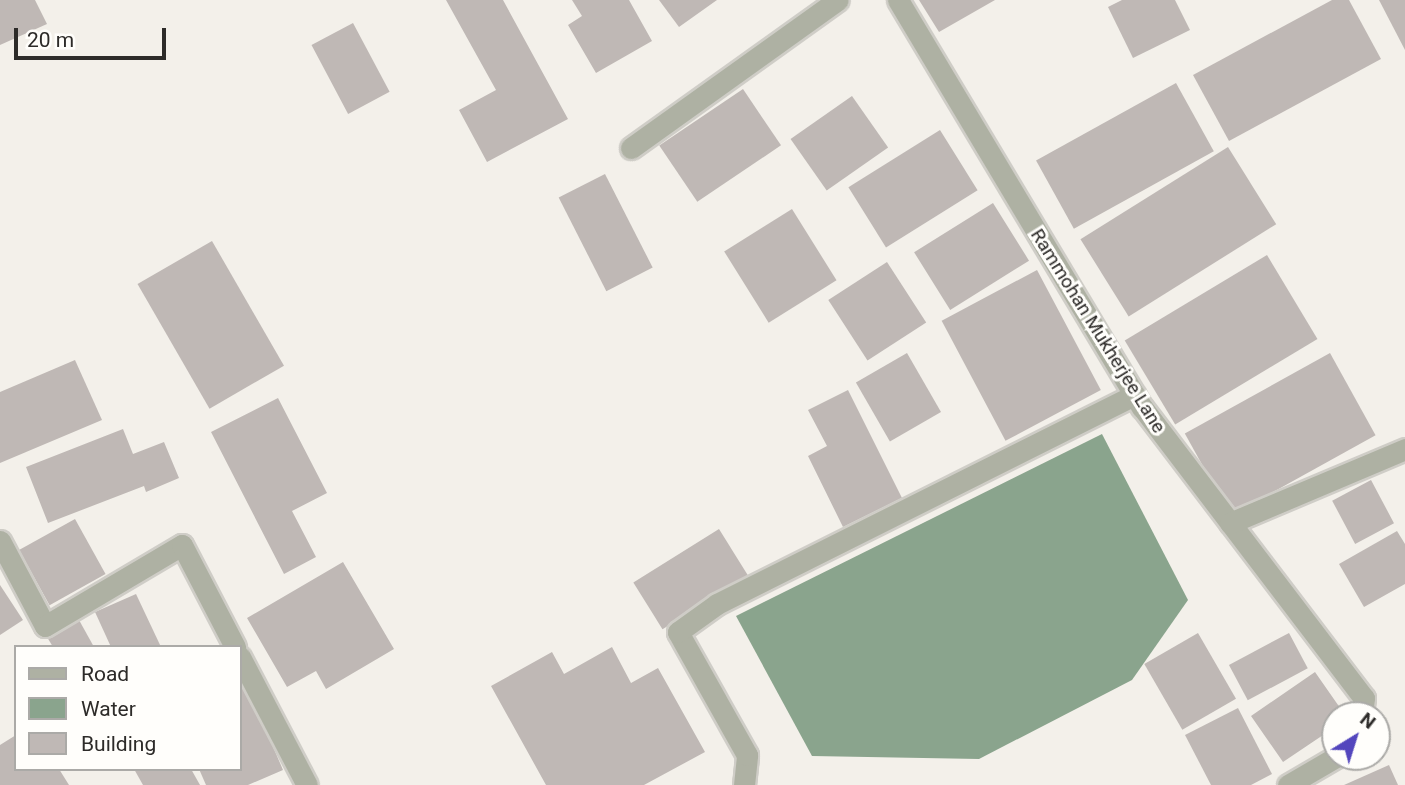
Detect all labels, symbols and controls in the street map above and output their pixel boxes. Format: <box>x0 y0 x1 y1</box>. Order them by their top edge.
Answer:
scale bar <box>18 14 170 58</box>
text: 20 m <box>27 28 74 52</box>
street label: Rammohan Mukherjee Lane <box>1026 225 1170 437</box>
legend <box>14 645 242 771</box>
text: Road <box>81 662 129 686</box>
text: Water <box>81 697 136 721</box>
north arrow <box>1321 701 1391 771</box>
text: N <box>1356 707 1380 734</box>
text: Building <box>81 732 156 756</box>

